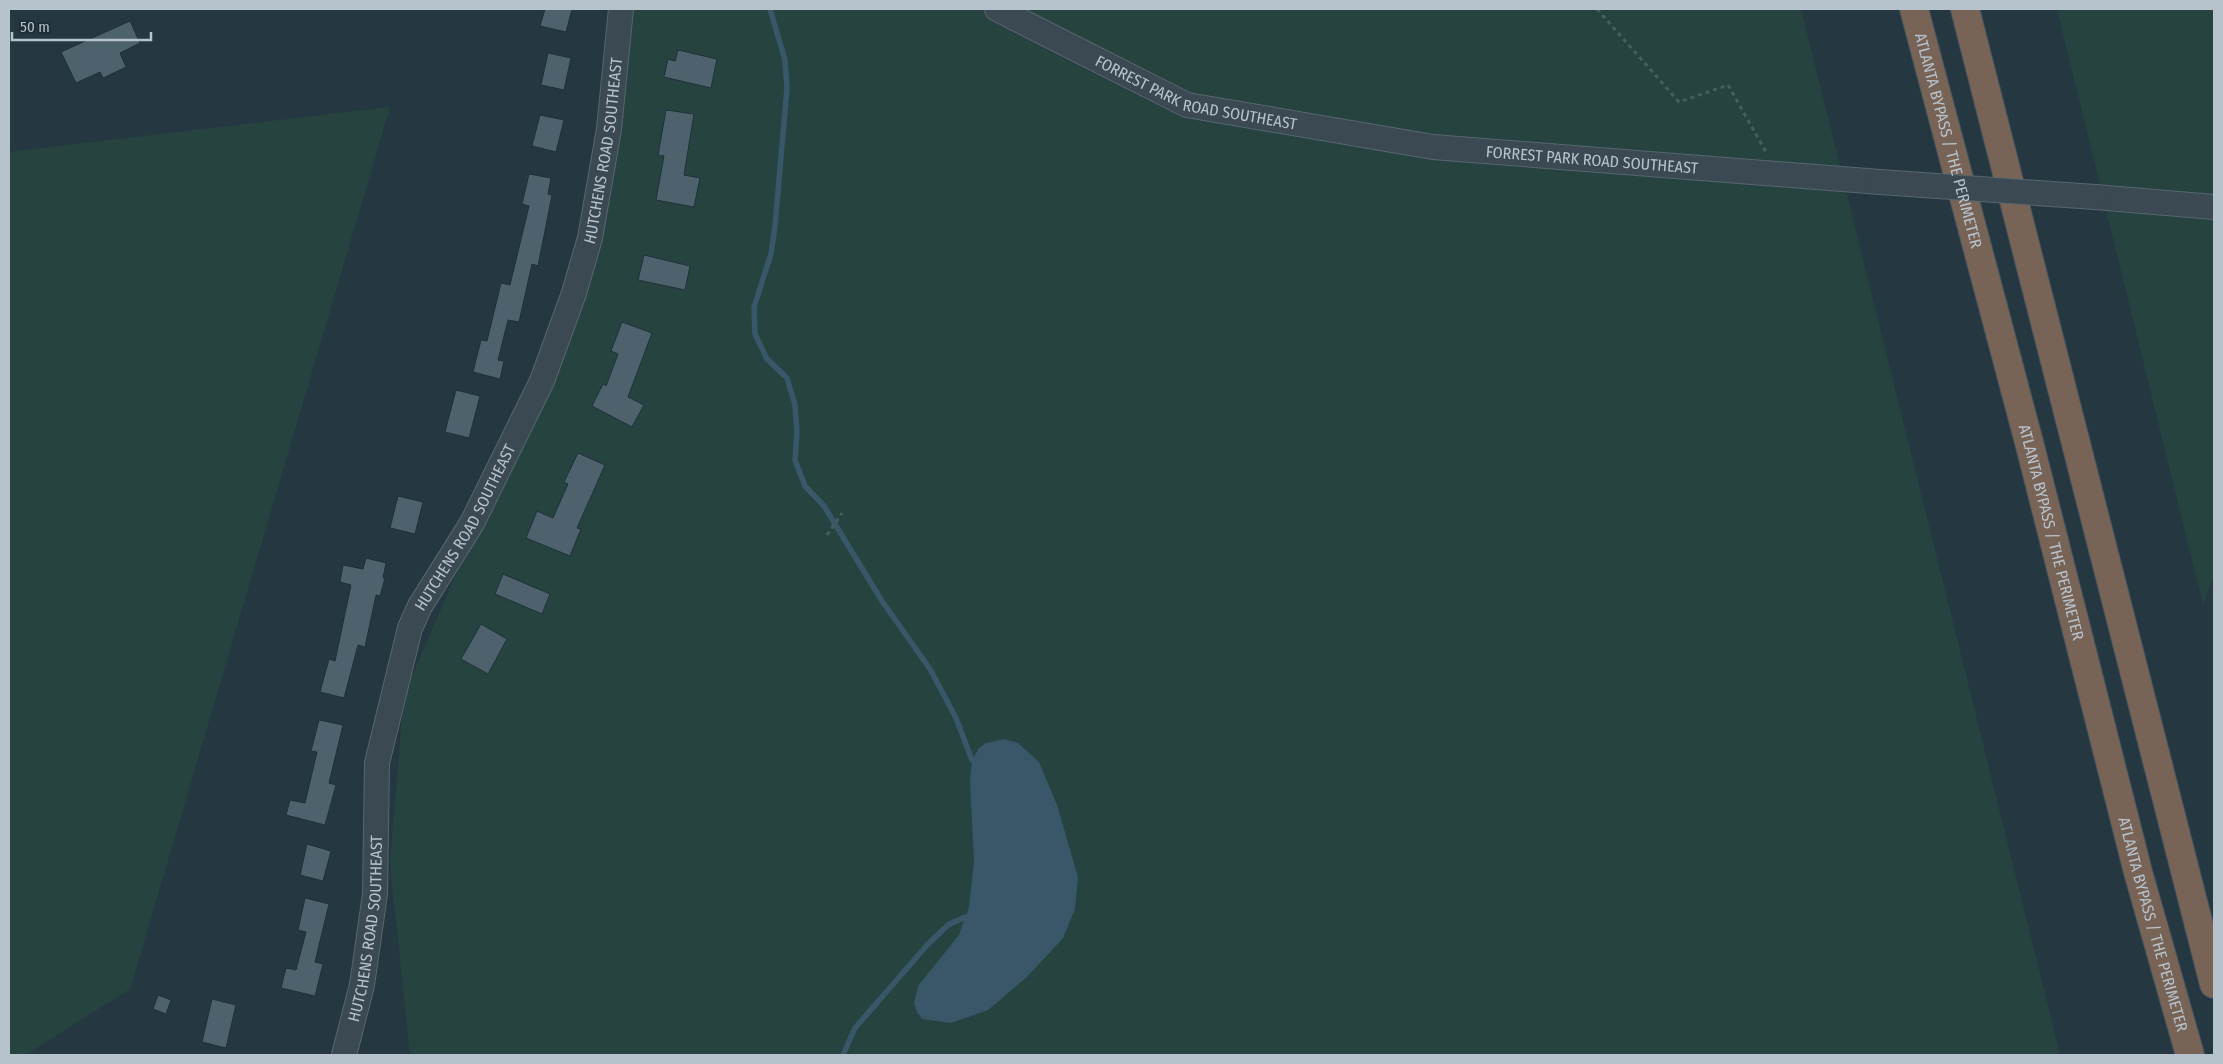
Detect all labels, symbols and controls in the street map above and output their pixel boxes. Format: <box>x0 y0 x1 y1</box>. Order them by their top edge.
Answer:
scale bar <box>12 10 151 42</box>
text: 50 m <box>20 18 50 36</box>
street label: ATLANTA BYPASS / THE PERIMETER <box>1911 31 1986 250</box>
street label: FORREST PARK ROAD SOUTHEAST <box>1092 51 1299 134</box>
street label: HUTCHENS ROAD SOUTHEAST <box>580 56 626 246</box>
street label: FORREST PARK ROAD SOUTHEAST <box>1485 142 1699 178</box>
street label: ATLANTA BYPASS / THE PERIMETER <box>2015 422 2088 642</box>
street label: HUTCHENS ROAD SOUTHEAST <box>411 441 520 614</box>
street label: ATLANTA BYPASS / THE PERIMETER <box>2114 815 2192 1034</box>
street label: HUTCHENS ROAD SOUTHEAST <box>344 834 386 1024</box>

